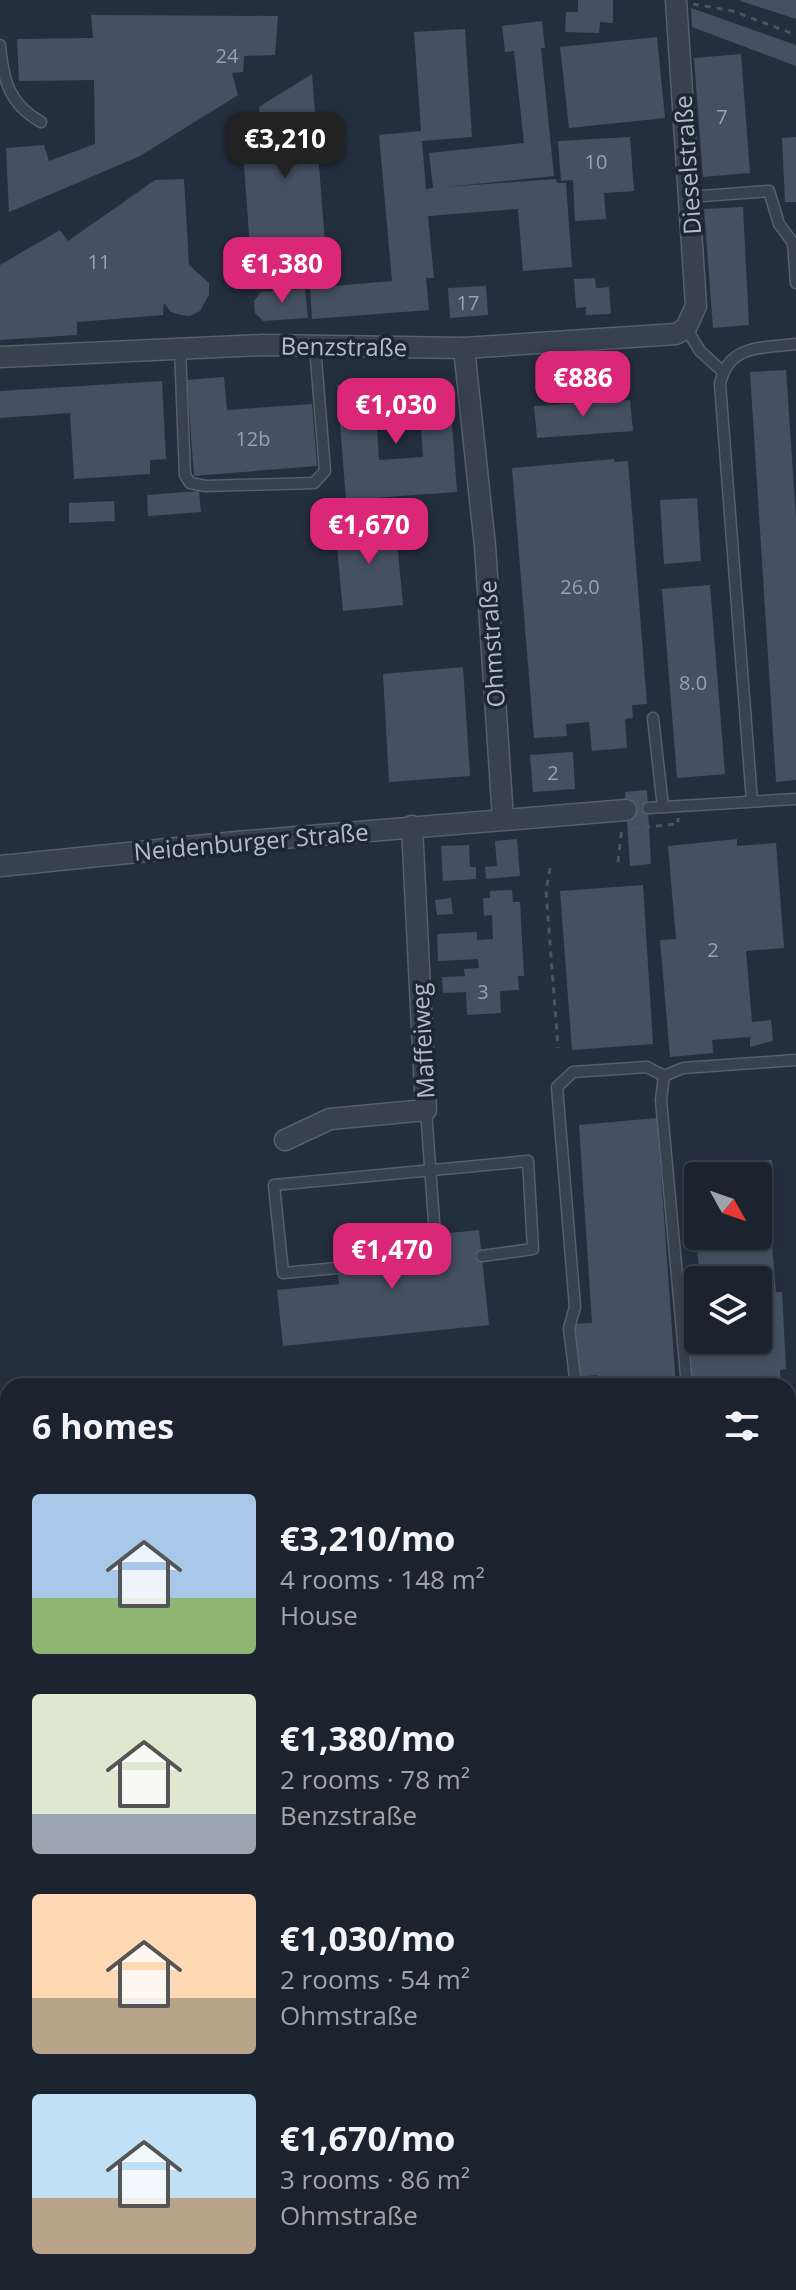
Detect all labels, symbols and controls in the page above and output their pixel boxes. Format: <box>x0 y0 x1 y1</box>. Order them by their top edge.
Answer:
house number: 24 <box>216 42 239 69</box>
street label: Dieselstraße <box>666 94 708 236</box>
house number: 7 <box>716 103 728 130</box>
pin: €3,210 <box>220 112 350 180</box>
text: €3,210 <box>244 120 326 156</box>
house number: 10 <box>585 148 607 175</box>
pin: €1,380 <box>217 237 347 305</box>
text: €1,380 <box>241 245 323 281</box>
house number: 11 <box>88 248 110 275</box>
house number: 17 <box>457 289 479 316</box>
street label: Benzstraße <box>280 328 408 364</box>
pin: €886 <box>536 351 630 419</box>
text: €886 <box>553 359 613 395</box>
pin: €1,030 <box>331 378 461 446</box>
text: €1,030 <box>355 386 437 422</box>
house number: 12b <box>235 425 271 452</box>
pin: €1,670 <box>304 498 434 566</box>
text: €1,670 <box>328 506 410 542</box>
house number: 26.0 <box>560 573 600 600</box>
street label: Ohmstraße <box>470 579 512 709</box>
house number: 8.0 <box>679 669 707 696</box>
house number: 2 <box>547 759 559 786</box>
street label: Neidenburger Straße <box>132 814 370 868</box>
house number: 2 <box>707 936 719 963</box>
house number: 3 <box>477 978 489 1005</box>
street label: Maffeiweg <box>402 982 442 1100</box>
north arrow <box>684 1162 772 1250</box>
map controls <box>684 1162 772 1354</box>
pin: €1,470 <box>327 1223 457 1291</box>
text: €1,470 <box>351 1231 433 1267</box>
button: layers <box>684 1266 772 1354</box>
text: 6 homes <box>32 1403 174 1449</box>
icon: filters <box>720 1404 764 1448</box>
text: €3,210/mo <box>280 1515 455 1561</box>
icon: home <box>96 1526 192 1622</box>
text: 4 rooms · 148 m² <box>280 1561 485 1597</box>
text: House <box>280 1597 358 1633</box>
text: €1,380/mo <box>280 1715 455 1761</box>
icon: home <box>96 1726 192 1822</box>
text: 2 rooms · 78 m² <box>280 1761 470 1797</box>
text: Benzstraße <box>280 1797 417 1833</box>
text: €1,030/mo <box>280 1915 455 1961</box>
icon: home <box>96 1926 192 2022</box>
text: 2 rooms · 54 m² <box>280 1961 470 1997</box>
text: Ohmstraße <box>280 1997 418 2033</box>
text: €1,670/mo <box>280 2115 455 2161</box>
icon: home <box>96 2126 192 2222</box>
text: 3 rooms · 86 m² <box>280 2161 470 2197</box>
text: Ohmstraße <box>280 2197 418 2233</box>

